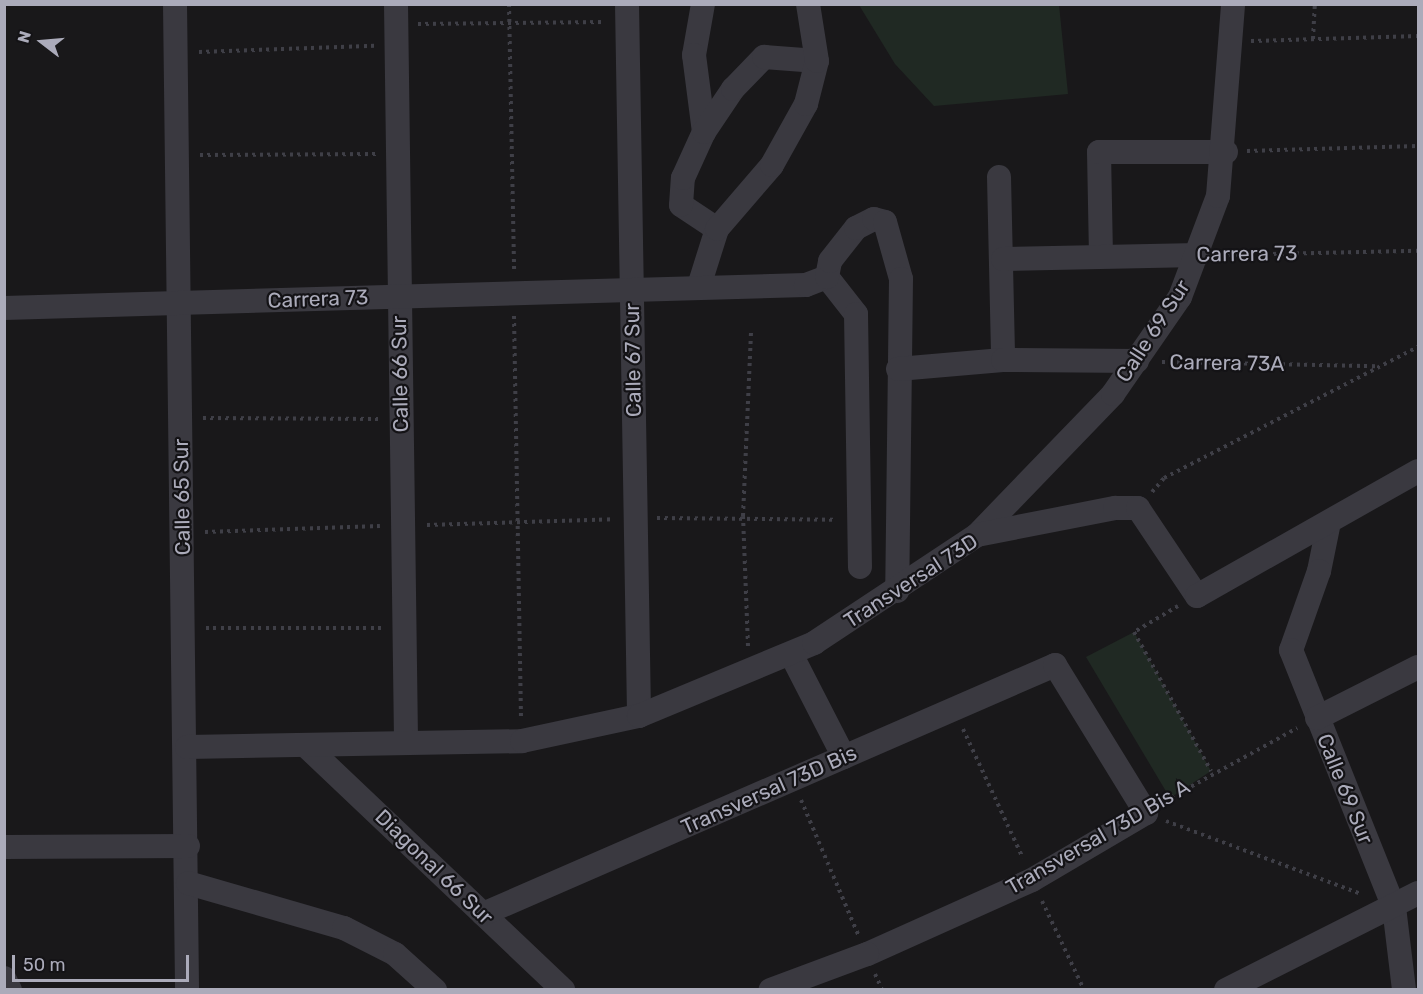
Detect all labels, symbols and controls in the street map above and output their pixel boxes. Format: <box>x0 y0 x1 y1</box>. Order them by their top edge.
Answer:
north arrow <box>12 12 72 72</box>
text: N <box>13 29 35 45</box>
street label: Carrera 73 <box>1196 241 1298 267</box>
street label: Calle 69 Sur <box>1111 275 1195 387</box>
street label: Carrera 73 <box>267 285 369 313</box>
street label: Calle 67 Sur <box>619 303 647 417</box>
street label: Calle 66 Sur <box>386 315 414 433</box>
street label: Carrera 73A <box>1169 349 1285 377</box>
street label: Calle 65 Sur <box>168 438 196 556</box>
street label: Transversal 73D <box>839 528 983 634</box>
street label: Calle 69 Sur <box>1311 730 1379 848</box>
street label: Transversal 73D Bis <box>677 740 861 840</box>
street label: Transversal 73D Bis A <box>1001 774 1195 900</box>
street label: Diagonal 66 Sur <box>370 804 498 930</box>
scale bar <box>15 943 192 981</box>
text: 50 m <box>23 954 66 976</box>

